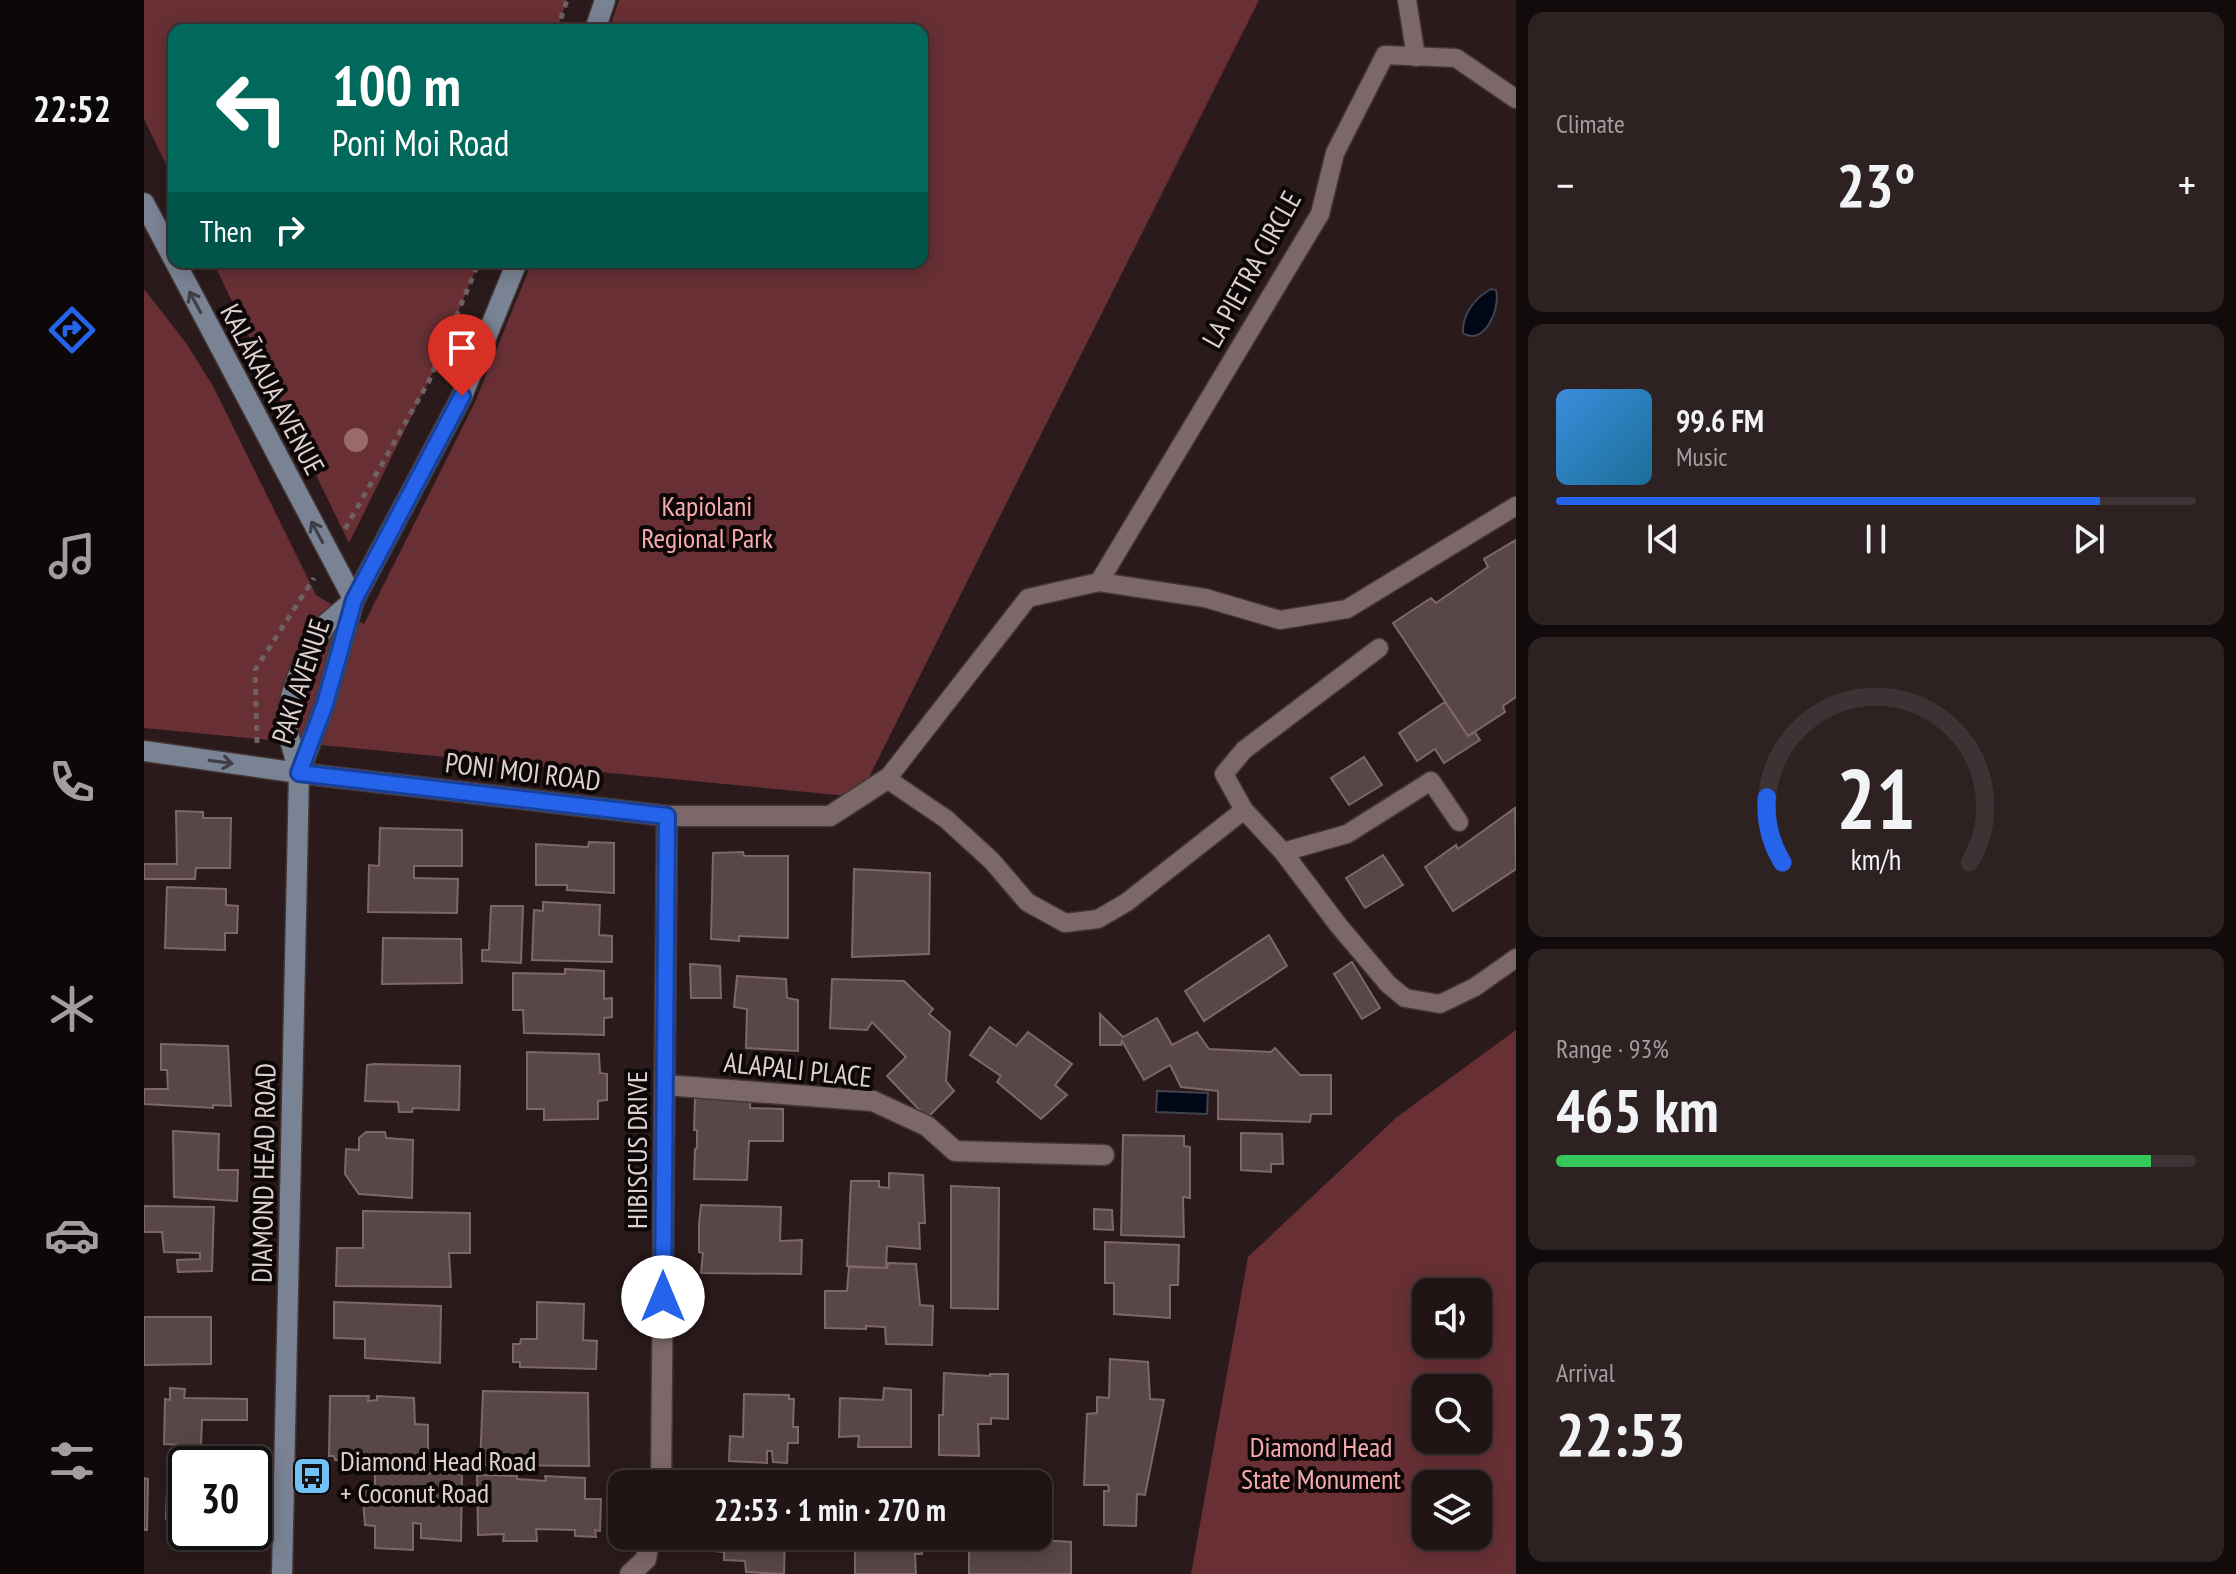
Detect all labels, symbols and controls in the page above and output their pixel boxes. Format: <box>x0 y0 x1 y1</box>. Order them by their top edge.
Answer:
text: 100 m <box>332 49 461 121</box>
icon: left <box>200 56 304 160</box>
text: 22:52 <box>33 85 111 132</box>
text: Climate <box>1556 107 1625 140</box>
text: Poni Moi Road <box>332 119 509 166</box>
text: 23° <box>1836 146 1916 224</box>
text: − <box>1556 156 1574 213</box>
text: + <box>2178 156 2196 213</box>
street label: LA PIETRA CIRCLE <box>1193 184 1309 354</box>
icon: right <box>268 208 312 252</box>
text: Then <box>200 211 252 250</box>
one-way arrow <box>187 291 203 314</box>
street label: KALĀKAUA AVENUE <box>212 297 334 481</box>
icon: directions <box>44 302 100 358</box>
pin <box>428 314 496 396</box>
icon: arrive <box>440 326 484 370</box>
text: 99.6 FM <box>1676 401 1764 440</box>
text: Music <box>1676 440 1728 473</box>
park label: Kapiolani Regional Park <box>641 487 773 556</box>
icon: previous <box>1641 517 1685 561</box>
icon: pause <box>1854 517 1898 561</box>
icon: next <box>2067 517 2111 561</box>
one-way arrow <box>309 520 325 544</box>
icon: music <box>44 528 100 584</box>
street label: PAKI AVENUE <box>263 614 337 748</box>
street label: PONI MOI ROAD <box>443 743 603 799</box>
text: 21 <box>1836 744 1916 852</box>
icon: phone <box>44 754 100 810</box>
one-way arrow <box>208 755 233 770</box>
text: km/h <box>1851 841 1901 878</box>
icon: climate <box>44 981 100 1037</box>
text: Range · 93% <box>1556 1032 1669 1065</box>
street label: ALAPALI PLACE <box>722 1043 874 1095</box>
street label: DIAMOND HEAD ROAD <box>243 1063 283 1283</box>
street label: HIBISCUS DRIVE <box>618 1071 655 1229</box>
text: 465 km <box>1556 1071 1719 1149</box>
icon: car <box>44 1207 100 1263</box>
position arrow <box>621 1255 705 1339</box>
map controls <box>1412 1278 1492 1550</box>
button: sound <box>1412 1278 1492 1358</box>
text: Arrival <box>1556 1356 1615 1389</box>
button: search <box>1412 1374 1492 1454</box>
text: 22:53 <box>1556 1395 1686 1473</box>
park label: Diamond Head State Monument <box>1241 1428 1401 1497</box>
icon: filters <box>44 1433 100 1489</box>
place label: Diamond Head Road + Coconut Road <box>340 1442 536 1511</box>
speed limit sign: 30 <box>168 1446 272 1550</box>
bus stop icon: Diamond Head Road + Coconut Road <box>291 1455 333 1497</box>
button: layers <box>1412 1470 1492 1550</box>
text: 22:53 · 1 min · 270 m <box>714 1490 946 1529</box>

